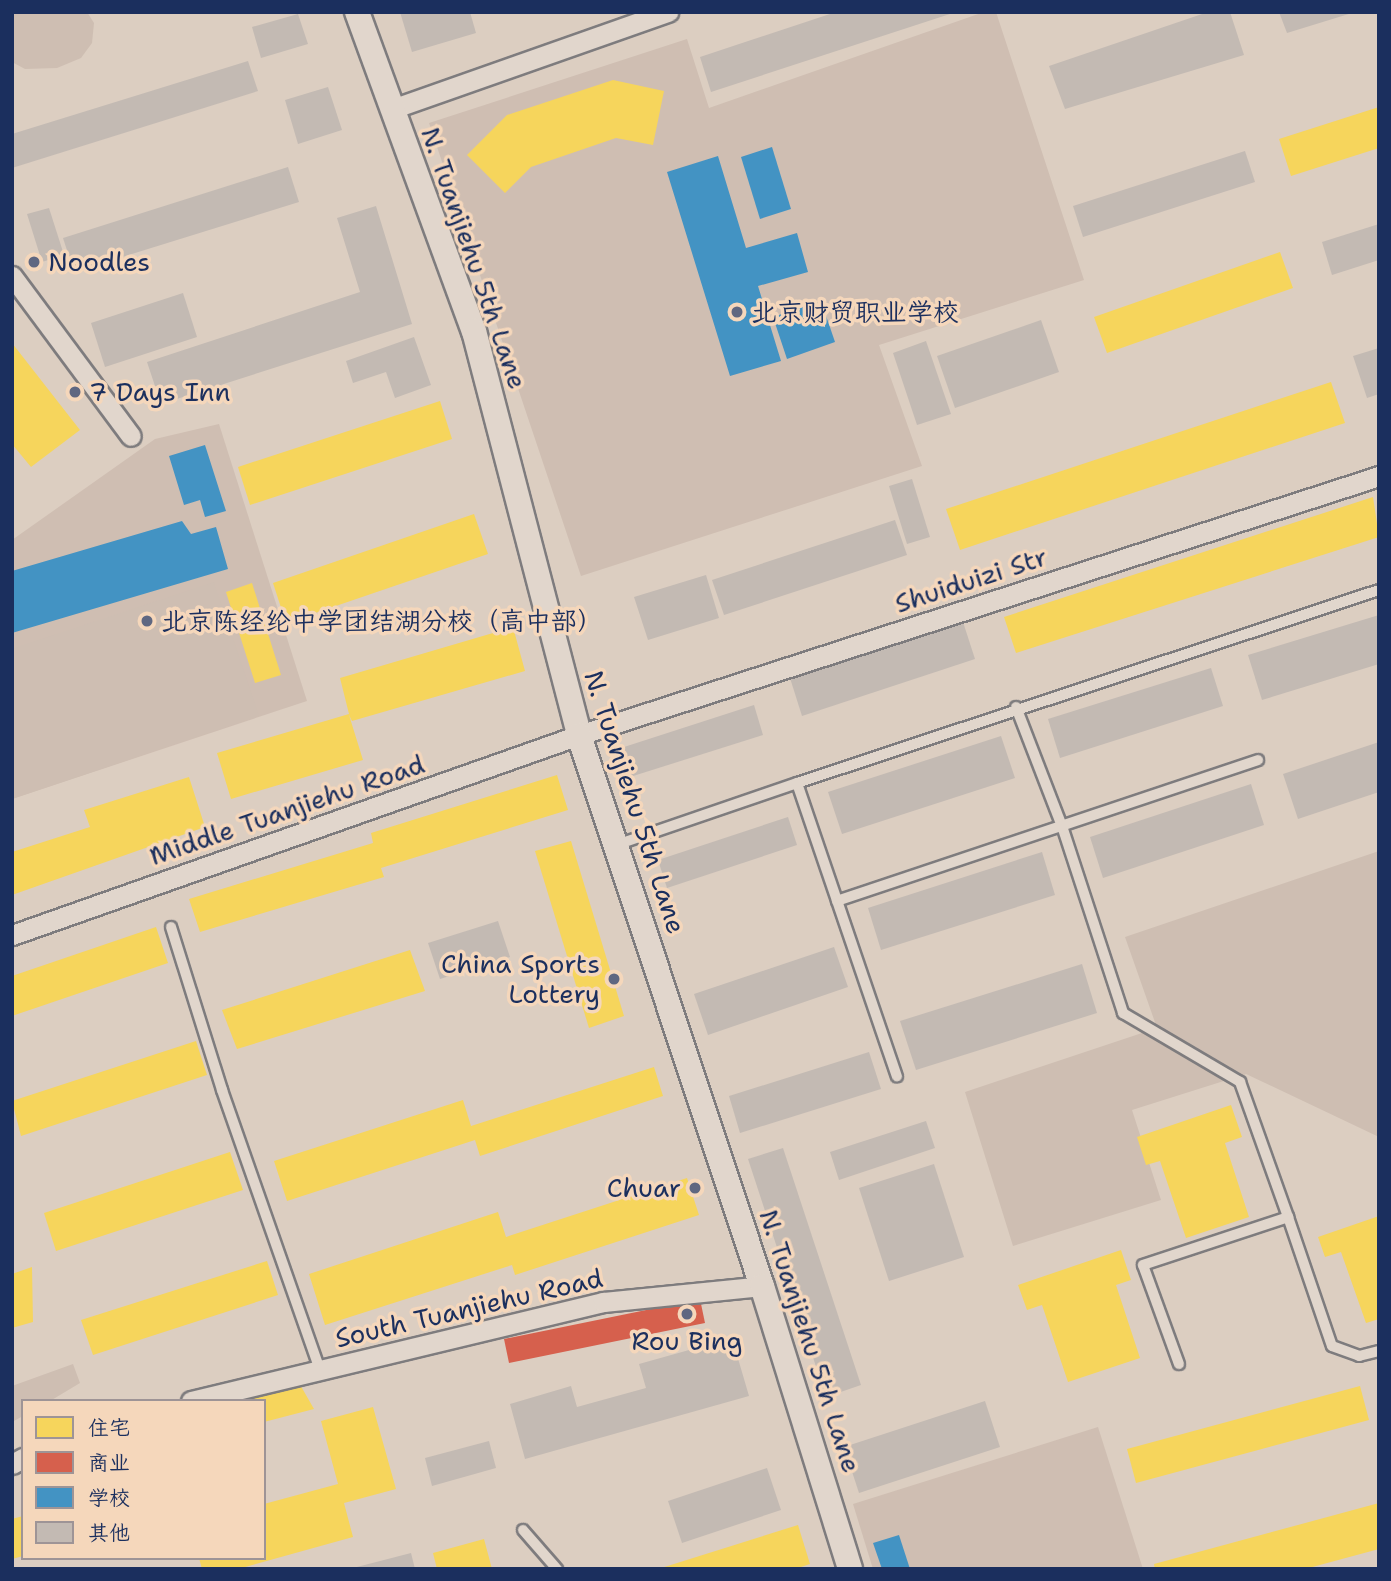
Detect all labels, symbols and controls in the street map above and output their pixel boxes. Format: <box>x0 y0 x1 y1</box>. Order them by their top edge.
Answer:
street label: N. Tuanjiehu 5th Lane <box>415 123 533 393</box>
place label: Noodles <box>48 246 150 278</box>
marker: Noodles <box>26 254 42 270</box>
place label: 北京财贸职业学校 <box>751 296 959 328</box>
marker: 北京财贸职业学校 <box>729 304 745 320</box>
place label: 7 Days Inn <box>89 376 230 408</box>
marker: 7 Days Inn <box>67 384 83 400</box>
street label: Shuiduizi Str <box>891 541 1051 619</box>
place label: 北京陈经纶中学团结湖分校（高中部） <box>161 605 603 637</box>
marker: 北京陈经纶中学团结湖分校（高中部） <box>139 613 155 629</box>
street label: N. Tuanjiehu 5th Lane <box>578 667 692 937</box>
street label: Middle Tuanjiehu Road <box>145 748 429 872</box>
place label: China Sports Lottery <box>441 948 600 1010</box>
marker: China Sports Lottery <box>606 971 622 987</box>
place label: Chuar <box>607 1172 681 1204</box>
marker: Chuar <box>687 1180 703 1196</box>
street label: N. Tuanjiehu 5th Lane <box>753 1206 867 1476</box>
street label: South Tuanjiehu Road <box>332 1262 606 1354</box>
marker: Rou Bing <box>679 1306 695 1322</box>
place label: Rou Bing <box>632 1325 742 1357</box>
legend <box>21 1399 266 1560</box>
text: 住宅 <box>88 1414 130 1442</box>
text: 商业 <box>88 1449 130 1477</box>
text: 学校 <box>88 1484 130 1512</box>
text: 其他 <box>88 1519 130 1547</box>

